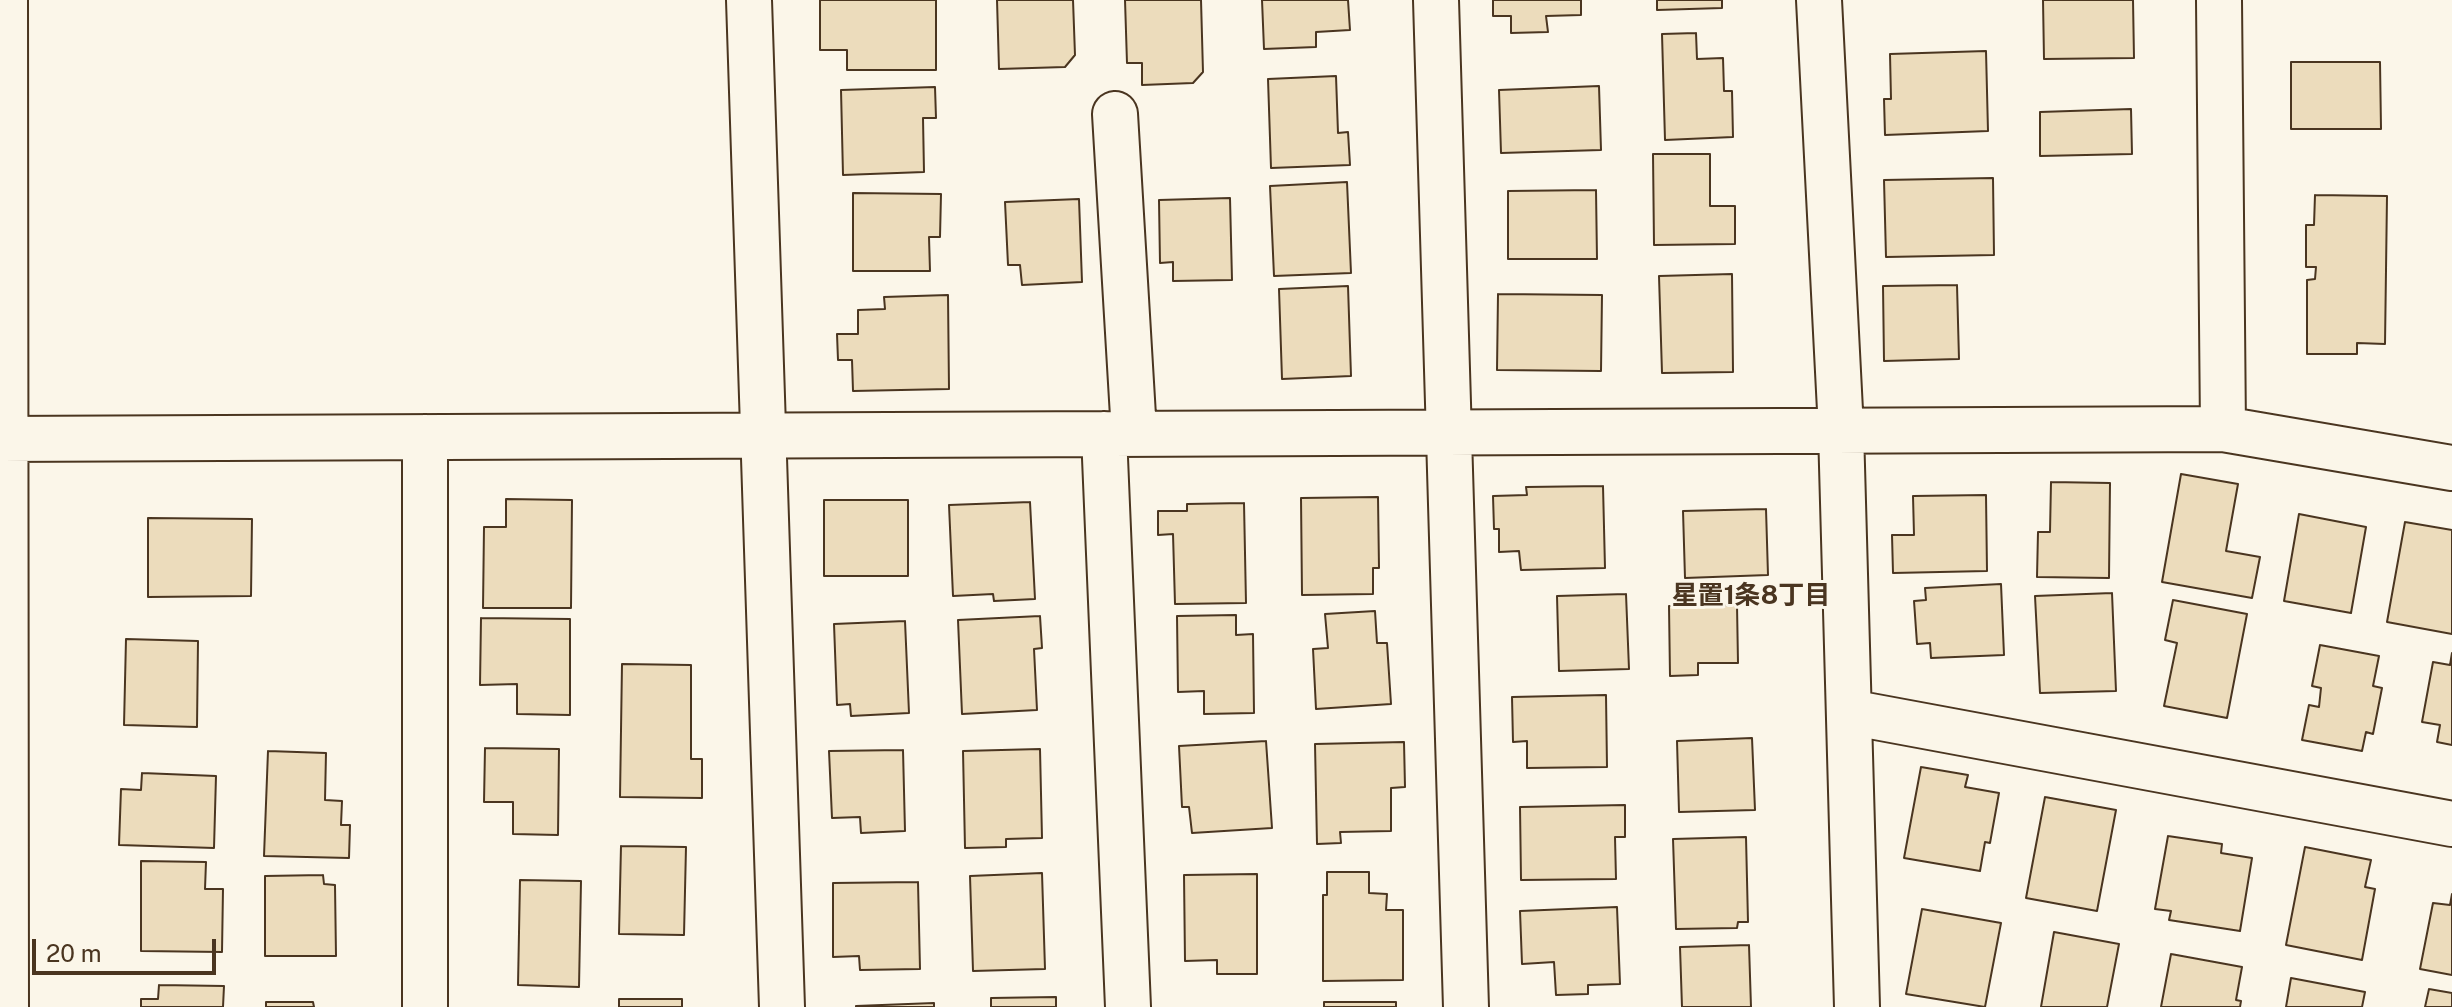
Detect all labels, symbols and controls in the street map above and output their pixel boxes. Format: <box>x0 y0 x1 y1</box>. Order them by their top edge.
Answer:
district label: 星置1条8丁目 <box>1672 580 1830 612</box>
scale bar <box>36 923 220 973</box>
text: 20 m <box>46 939 102 967</box>

